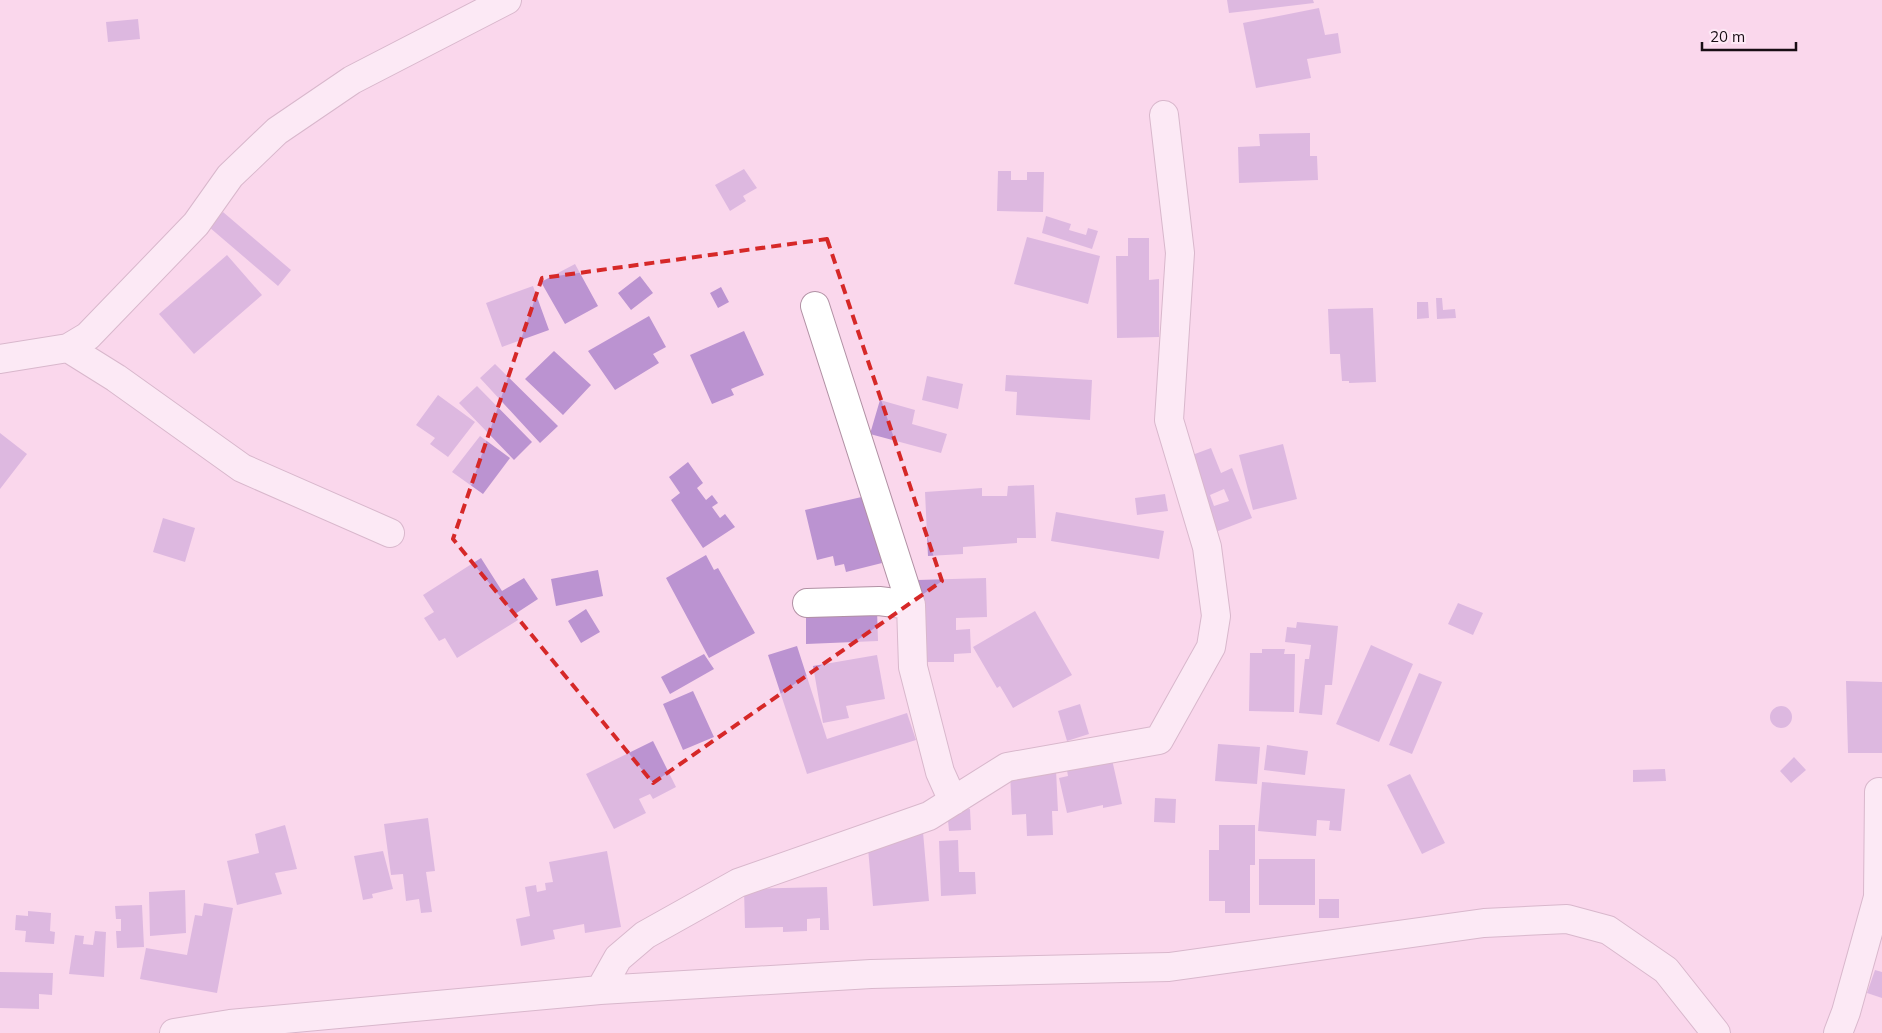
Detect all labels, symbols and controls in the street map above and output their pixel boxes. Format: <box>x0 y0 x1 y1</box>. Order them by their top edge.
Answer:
scale bar <box>1702 20 1796 52</box>
text: 20 m <box>1710 27 1745 46</box>

